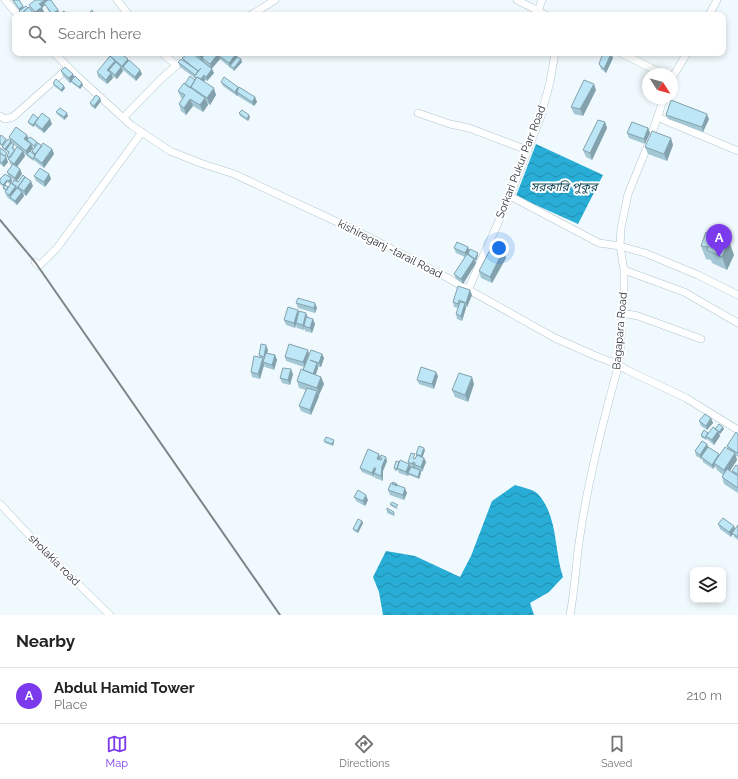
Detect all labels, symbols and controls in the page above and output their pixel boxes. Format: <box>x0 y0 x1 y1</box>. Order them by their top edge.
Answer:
search box <box>12 12 726 56</box>
icon: search <box>26 23 48 45</box>
text: Search here <box>58 25 141 43</box>
north arrow <box>642 68 678 104</box>
street label: Sorkari Pukur Parr Road <box>494 104 549 220</box>
water label: সরকারি পুকুর <box>531 180 600 194</box>
street label: kishireganj -tarail Road <box>336 217 444 281</box>
pin: A <box>706 224 732 257</box>
your location <box>489 238 509 258</box>
street label: Bagapara Road <box>610 291 630 370</box>
street label: sholakia road <box>26 532 83 589</box>
map controls <box>690 567 726 603</box>
button: layers <box>690 567 726 603</box>
text: Nearby <box>16 631 75 651</box>
text: Abdul Hamid Tower <box>54 679 195 697</box>
text: A <box>25 688 33 703</box>
text: 210 m <box>686 688 722 703</box>
text: Place <box>54 697 87 712</box>
tab: Map <box>106 733 128 770</box>
tab: Directions <box>339 733 390 770</box>
tab: Saved <box>601 733 632 770</box>

